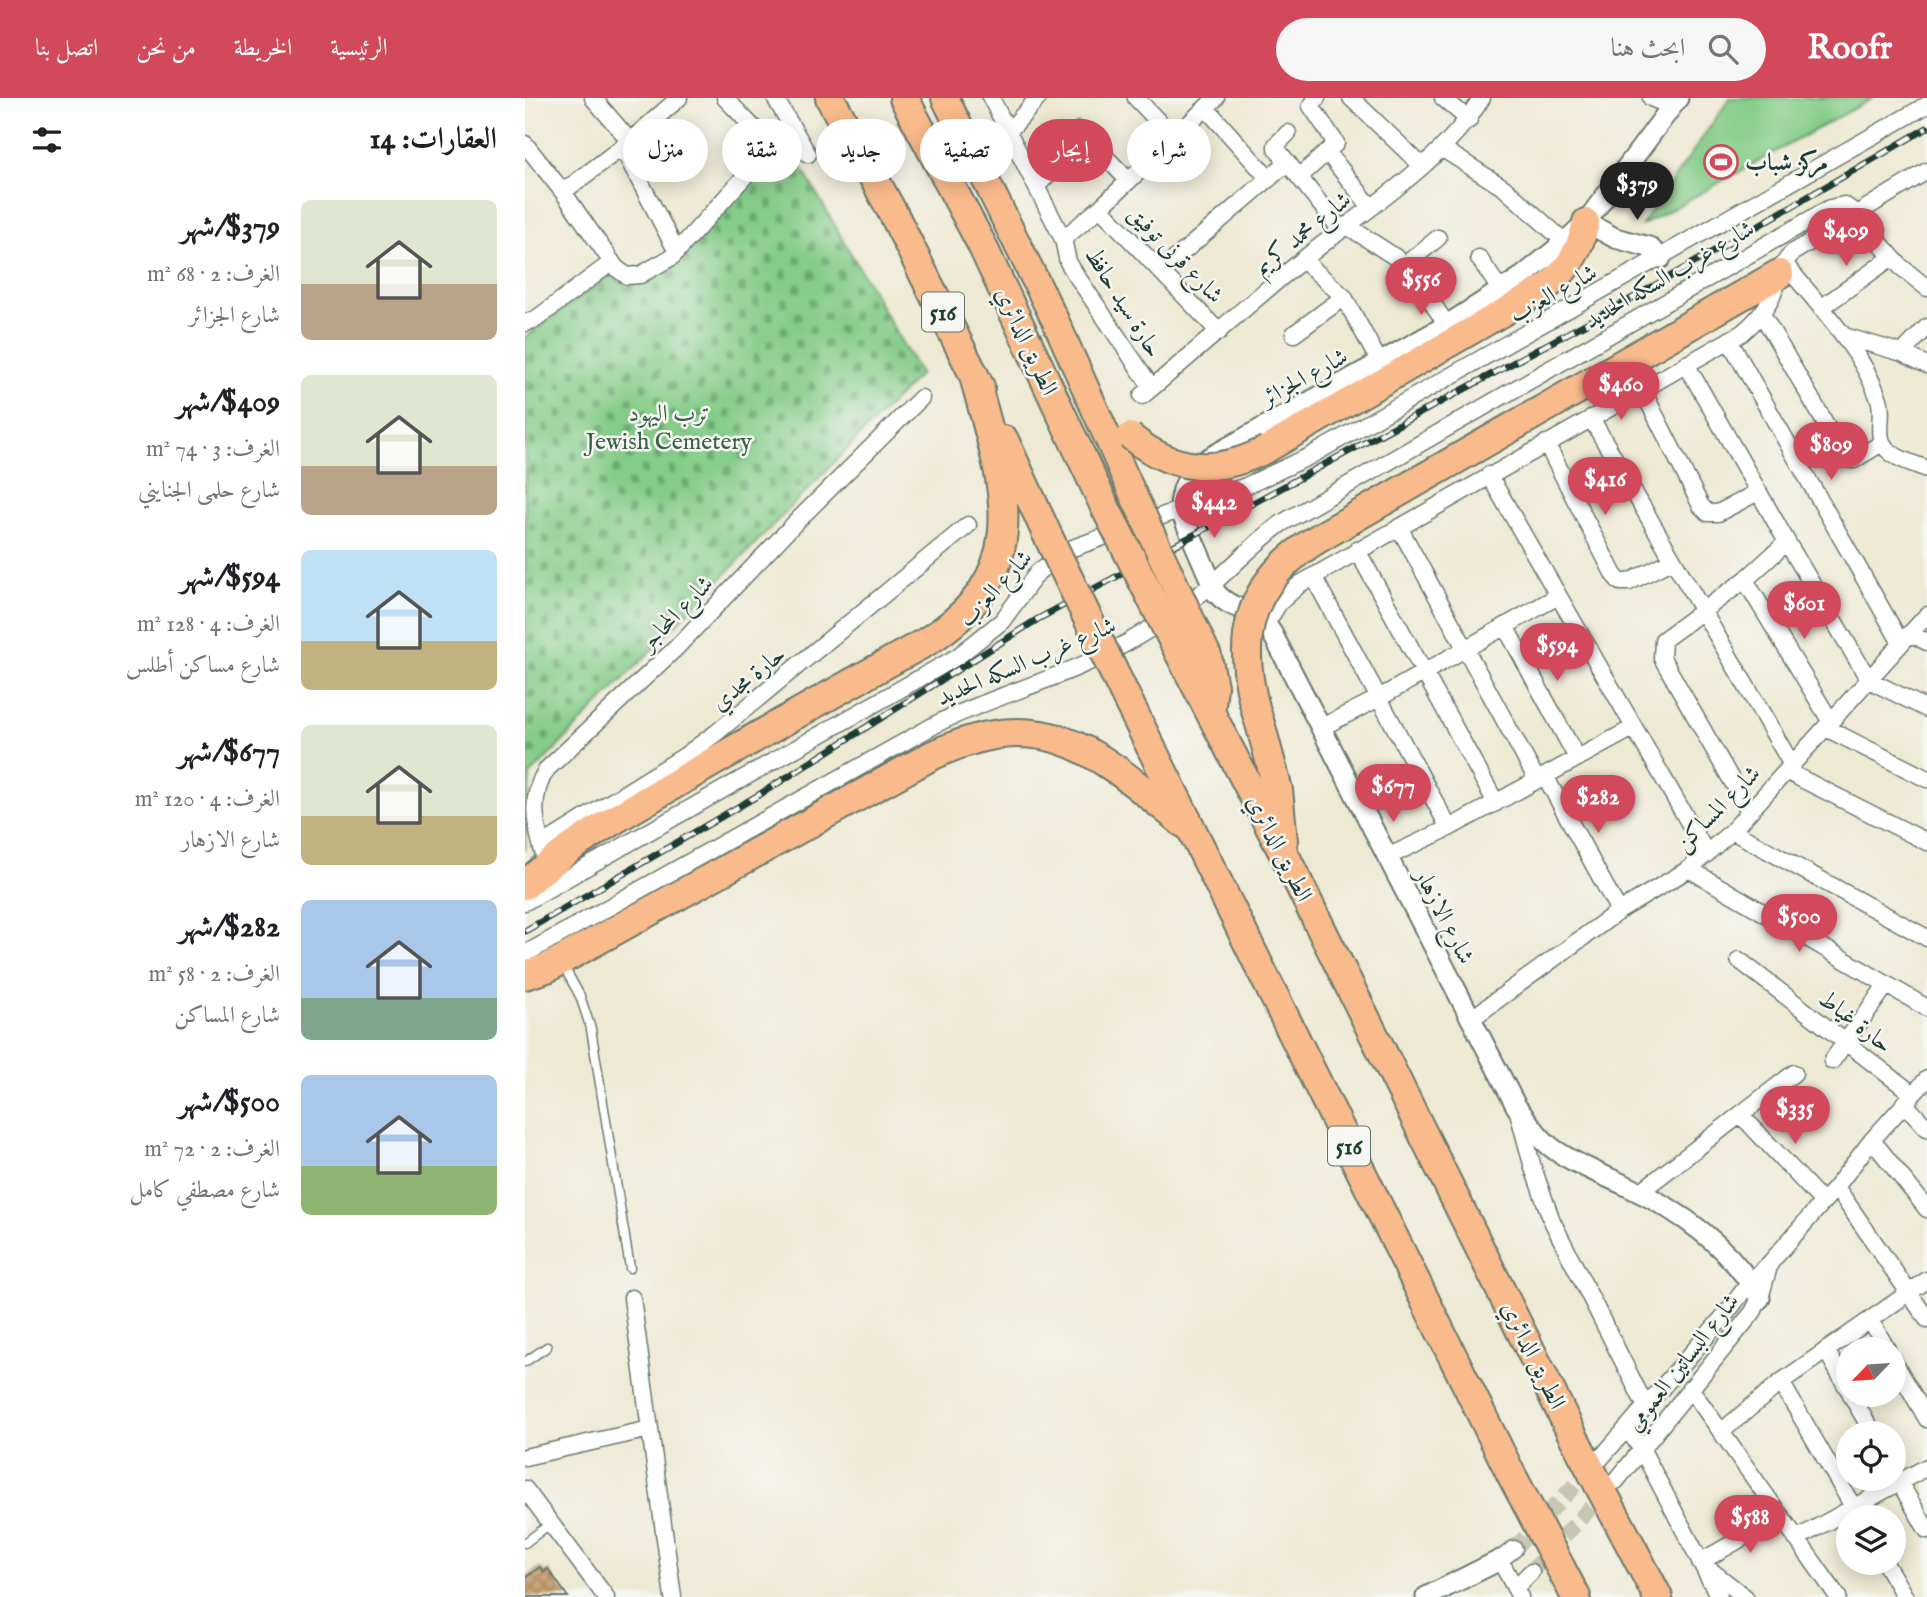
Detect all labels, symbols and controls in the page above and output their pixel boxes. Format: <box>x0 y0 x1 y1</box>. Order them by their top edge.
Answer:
search box <box>1276 18 1766 81</box>
text: Roofr <box>1808 28 1892 70</box>
icon: search <box>1704 30 1742 68</box>
text: ابحث هنا <box>1610 32 1686 65</box>
text: اتصل بنا <box>35 33 98 64</box>
text: من نحن <box>136 33 196 64</box>
text: الخريطة <box>234 33 292 64</box>
text: الرئيسية <box>330 33 388 64</box>
chip: منزل <box>623 119 708 182</box>
chip: شقة <box>722 119 802 182</box>
chip: جديد <box>816 119 906 182</box>
chip: تصفية <box>920 119 1013 182</box>
chip: إيجار <box>1027 119 1113 182</box>
chip: شراء <box>1127 119 1211 182</box>
icon: filters <box>28 121 66 159</box>
text: العقارات: 14 <box>369 121 497 159</box>
sports icon: مركز شباب <box>1702 143 1740 181</box>
place label: مركز شباب <box>1745 148 1828 179</box>
pin: $379 <box>1596 162 1678 222</box>
text: $379 <box>1616 170 1658 199</box>
street label: شارع محمد كريم <box>1248 185 1361 286</box>
street label: شارع قرنى توفيق <box>1118 199 1230 313</box>
pin: $409 <box>1805 208 1887 268</box>
text: $379/شهر <box>180 209 280 247</box>
street label: شارع غرب السكه الحديد <box>1579 214 1762 339</box>
text: $409 <box>1823 216 1869 245</box>
icon: home <box>357 228 441 312</box>
street label: حارة سيد حافظ <box>1076 242 1169 364</box>
pin: $556 <box>1380 258 1462 317</box>
street label: شارع العزب <box>1504 258 1604 334</box>
text: الغرف: 2 · 68 m² <box>147 260 280 289</box>
text: $556 <box>1401 265 1441 294</box>
street label: الطريق الدائري <box>985 282 1064 402</box>
road number: 516 <box>922 293 964 332</box>
text: شارع الجزائر <box>189 301 280 330</box>
street label: شارع الجزائر <box>1253 342 1355 419</box>
pin: $460 <box>1580 362 1662 422</box>
text: $460 <box>1598 370 1644 399</box>
text: $409/شهر <box>176 384 280 422</box>
park label: ترب اليهود Jewish Cemetery <box>583 399 752 458</box>
icon: home <box>357 403 441 487</box>
pin: $809 <box>1790 422 1872 482</box>
text: $809 <box>1809 430 1853 459</box>
text: الغرف: 3 · 74 m² <box>146 435 280 464</box>
pin: $416 <box>1564 458 1646 517</box>
text: $416 <box>1584 465 1626 494</box>
text: شارع حلمى الجنايني <box>138 476 280 505</box>
pin: $442 <box>1173 480 1255 540</box>
text: $442 <box>1191 488 1237 517</box>
street label: شارع العزب <box>952 544 1042 637</box>
text: $594/شهر <box>180 559 280 597</box>
street label: شارع المحاجر <box>631 570 723 663</box>
icon: home <box>357 578 441 662</box>
pin: $601 <box>1763 582 1845 641</box>
text: $601 <box>1783 589 1825 618</box>
text: الغرف: 4 · 128 m² <box>137 610 280 639</box>
street label: شارع غرب السكه الحديد <box>932 611 1122 717</box>
pin: $594 <box>1516 624 1598 683</box>
text: $594 <box>1536 631 1578 660</box>
street label: حارة مجدي <box>705 639 794 720</box>
text: شارع مساكن أطلس <box>126 651 280 680</box>
text: $677/شهر <box>178 734 280 772</box>
icon: home <box>357 753 441 837</box>
street label: شارع المساكن <box>1668 759 1770 861</box>
pin: $677 <box>1352 764 1434 824</box>
text: $677 <box>1371 772 1415 801</box>
pin: $282 <box>1557 776 1639 835</box>
text: $282 <box>1576 783 1620 812</box>
text: الغرف: 4 · 120 m² <box>135 785 280 814</box>
street label: الطريق الدائري <box>1237 790 1319 908</box>
text: شارع الازهار <box>181 826 280 855</box>
street label: شارع الازهار <box>1403 862 1481 971</box>
pin: $500 <box>1758 894 1840 954</box>
text: $500 <box>1777 902 1821 931</box>
text: $282/شهر <box>179 909 280 947</box>
icon: home <box>357 928 441 1012</box>
text: الغرف: 2 · 58 m² <box>148 960 280 989</box>
street label: حارة غياط <box>1812 984 1898 1061</box>
text: شارع المساكن <box>174 1001 280 1030</box>
text: $500/شهر <box>179 1084 280 1122</box>
pin: $335 <box>1754 1086 1836 1146</box>
text: $335 <box>1776 1094 1814 1123</box>
icon: home <box>357 1103 441 1187</box>
road number: 516 <box>1328 1126 1370 1166</box>
text: الغرف: 2 · 72 m² <box>144 1135 280 1164</box>
text: شارع مصطفي كامل <box>129 1176 280 1205</box>
street label: شارع البساتين العمومي <box>1619 1287 1749 1440</box>
street label: الطريق الدائري <box>1491 1297 1572 1416</box>
north arrow <box>1836 1337 1906 1407</box>
map controls <box>1836 1337 1906 1575</box>
button: locate <box>1836 1421 1906 1491</box>
pin: $588 <box>1709 1496 1791 1555</box>
text: $588 <box>1730 1503 1770 1532</box>
button: layers <box>1836 1505 1906 1575</box>

